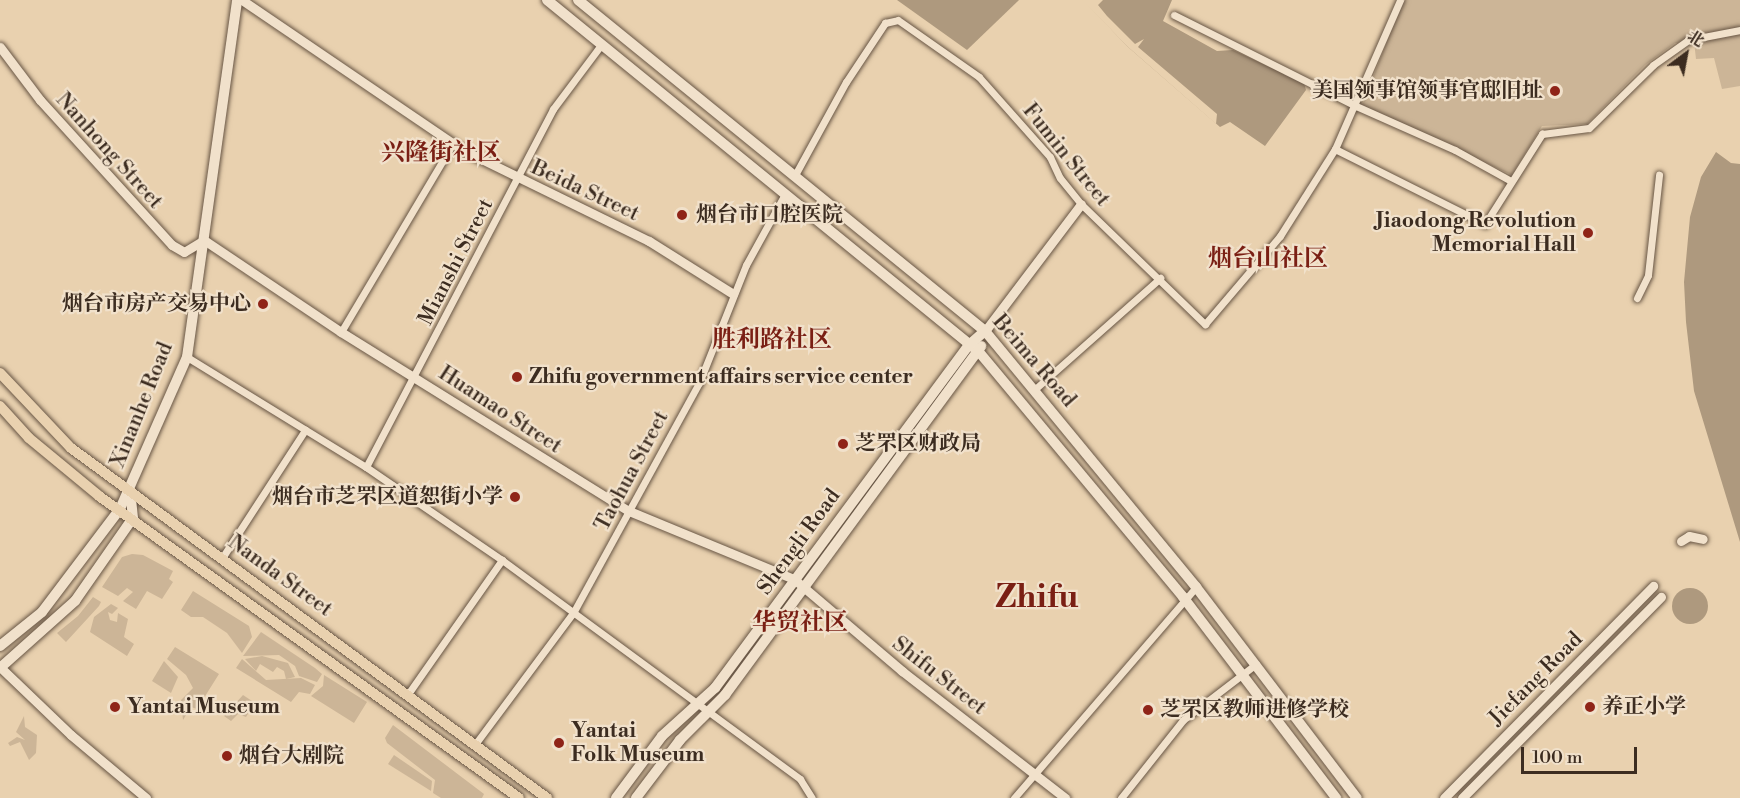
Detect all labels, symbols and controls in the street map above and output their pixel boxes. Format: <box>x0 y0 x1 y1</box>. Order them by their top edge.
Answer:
north arrow <box>1656 24 1716 84</box>
text: 北 <box>1683 26 1708 51</box>
place label: 美国领事馆领事官邸旧址 <box>1312 78 1543 104</box>
marker: 美国领事馆领事官邸旧址 <box>1548 84 1562 98</box>
street label: Nanhong Street <box>50 88 168 214</box>
street label: Fumin Street <box>1017 99 1115 211</box>
district label: 兴隆街社区 <box>381 140 501 168</box>
street label: Beida Street <box>527 155 643 227</box>
street label: Mianshi Street <box>413 195 499 329</box>
place label: 烟台市口腔医院 <box>696 202 843 228</box>
marker: 烟台市口腔医院 <box>673 206 691 224</box>
place label: Jiaodong Revolution Memorial Hall <box>1376 208 1576 258</box>
marker: Jiaodong Revolution Memorial Hall <box>1581 226 1595 240</box>
district label: 烟台山社区 <box>1208 246 1328 274</box>
place label: 烟台市房产交易中心 <box>62 291 251 317</box>
marker: 烟台市房产交易中心 <box>256 297 270 311</box>
street label: Beima Road <box>987 310 1081 412</box>
district label: 胜利路社区 <box>712 327 832 355</box>
street label: Xinanhe Road <box>105 339 179 471</box>
street label: Huamao Street <box>434 361 566 459</box>
place label: Zhifu government affairs service center <box>529 364 913 390</box>
marker: Zhifu government affairs service center <box>510 370 524 384</box>
street label: Taohua Street <box>590 407 674 535</box>
place label: 芝罘区财政局 <box>855 431 981 457</box>
marker: 芝罘区财政局 <box>836 437 850 451</box>
place label: 烟台市芝罘区道恕街小学 <box>272 484 503 510</box>
street label: Shengli Road <box>752 484 846 600</box>
marker: 烟台市芝罘区道恕街小学 <box>508 490 522 504</box>
street label: Nanda Street <box>223 530 337 622</box>
district label: Zhifu <box>995 578 1079 618</box>
district label: 华贸社区 <box>752 610 848 638</box>
street label: Jiefang Road <box>1484 627 1588 731</box>
street label: Shifu Street <box>887 631 991 721</box>
place label: Yantai Museum <box>127 694 280 720</box>
place label: 养正小学 <box>1602 694 1686 720</box>
place label: 芝罘区教师进修学校 <box>1160 697 1349 723</box>
marker: Yantai Museum <box>108 700 122 714</box>
marker: 养正小学 <box>1583 700 1597 714</box>
marker: 芝罘区教师进修学校 <box>1141 703 1155 717</box>
place label: Yantai Folk Museum <box>571 718 704 768</box>
scale bar <box>1524 735 1640 773</box>
marker: Yantai Folk Museum <box>552 736 566 750</box>
place label: 烟台大剧院 <box>239 743 344 769</box>
text: 100 m <box>1532 746 1583 769</box>
marker: 烟台大剧院 <box>220 749 234 763</box>

